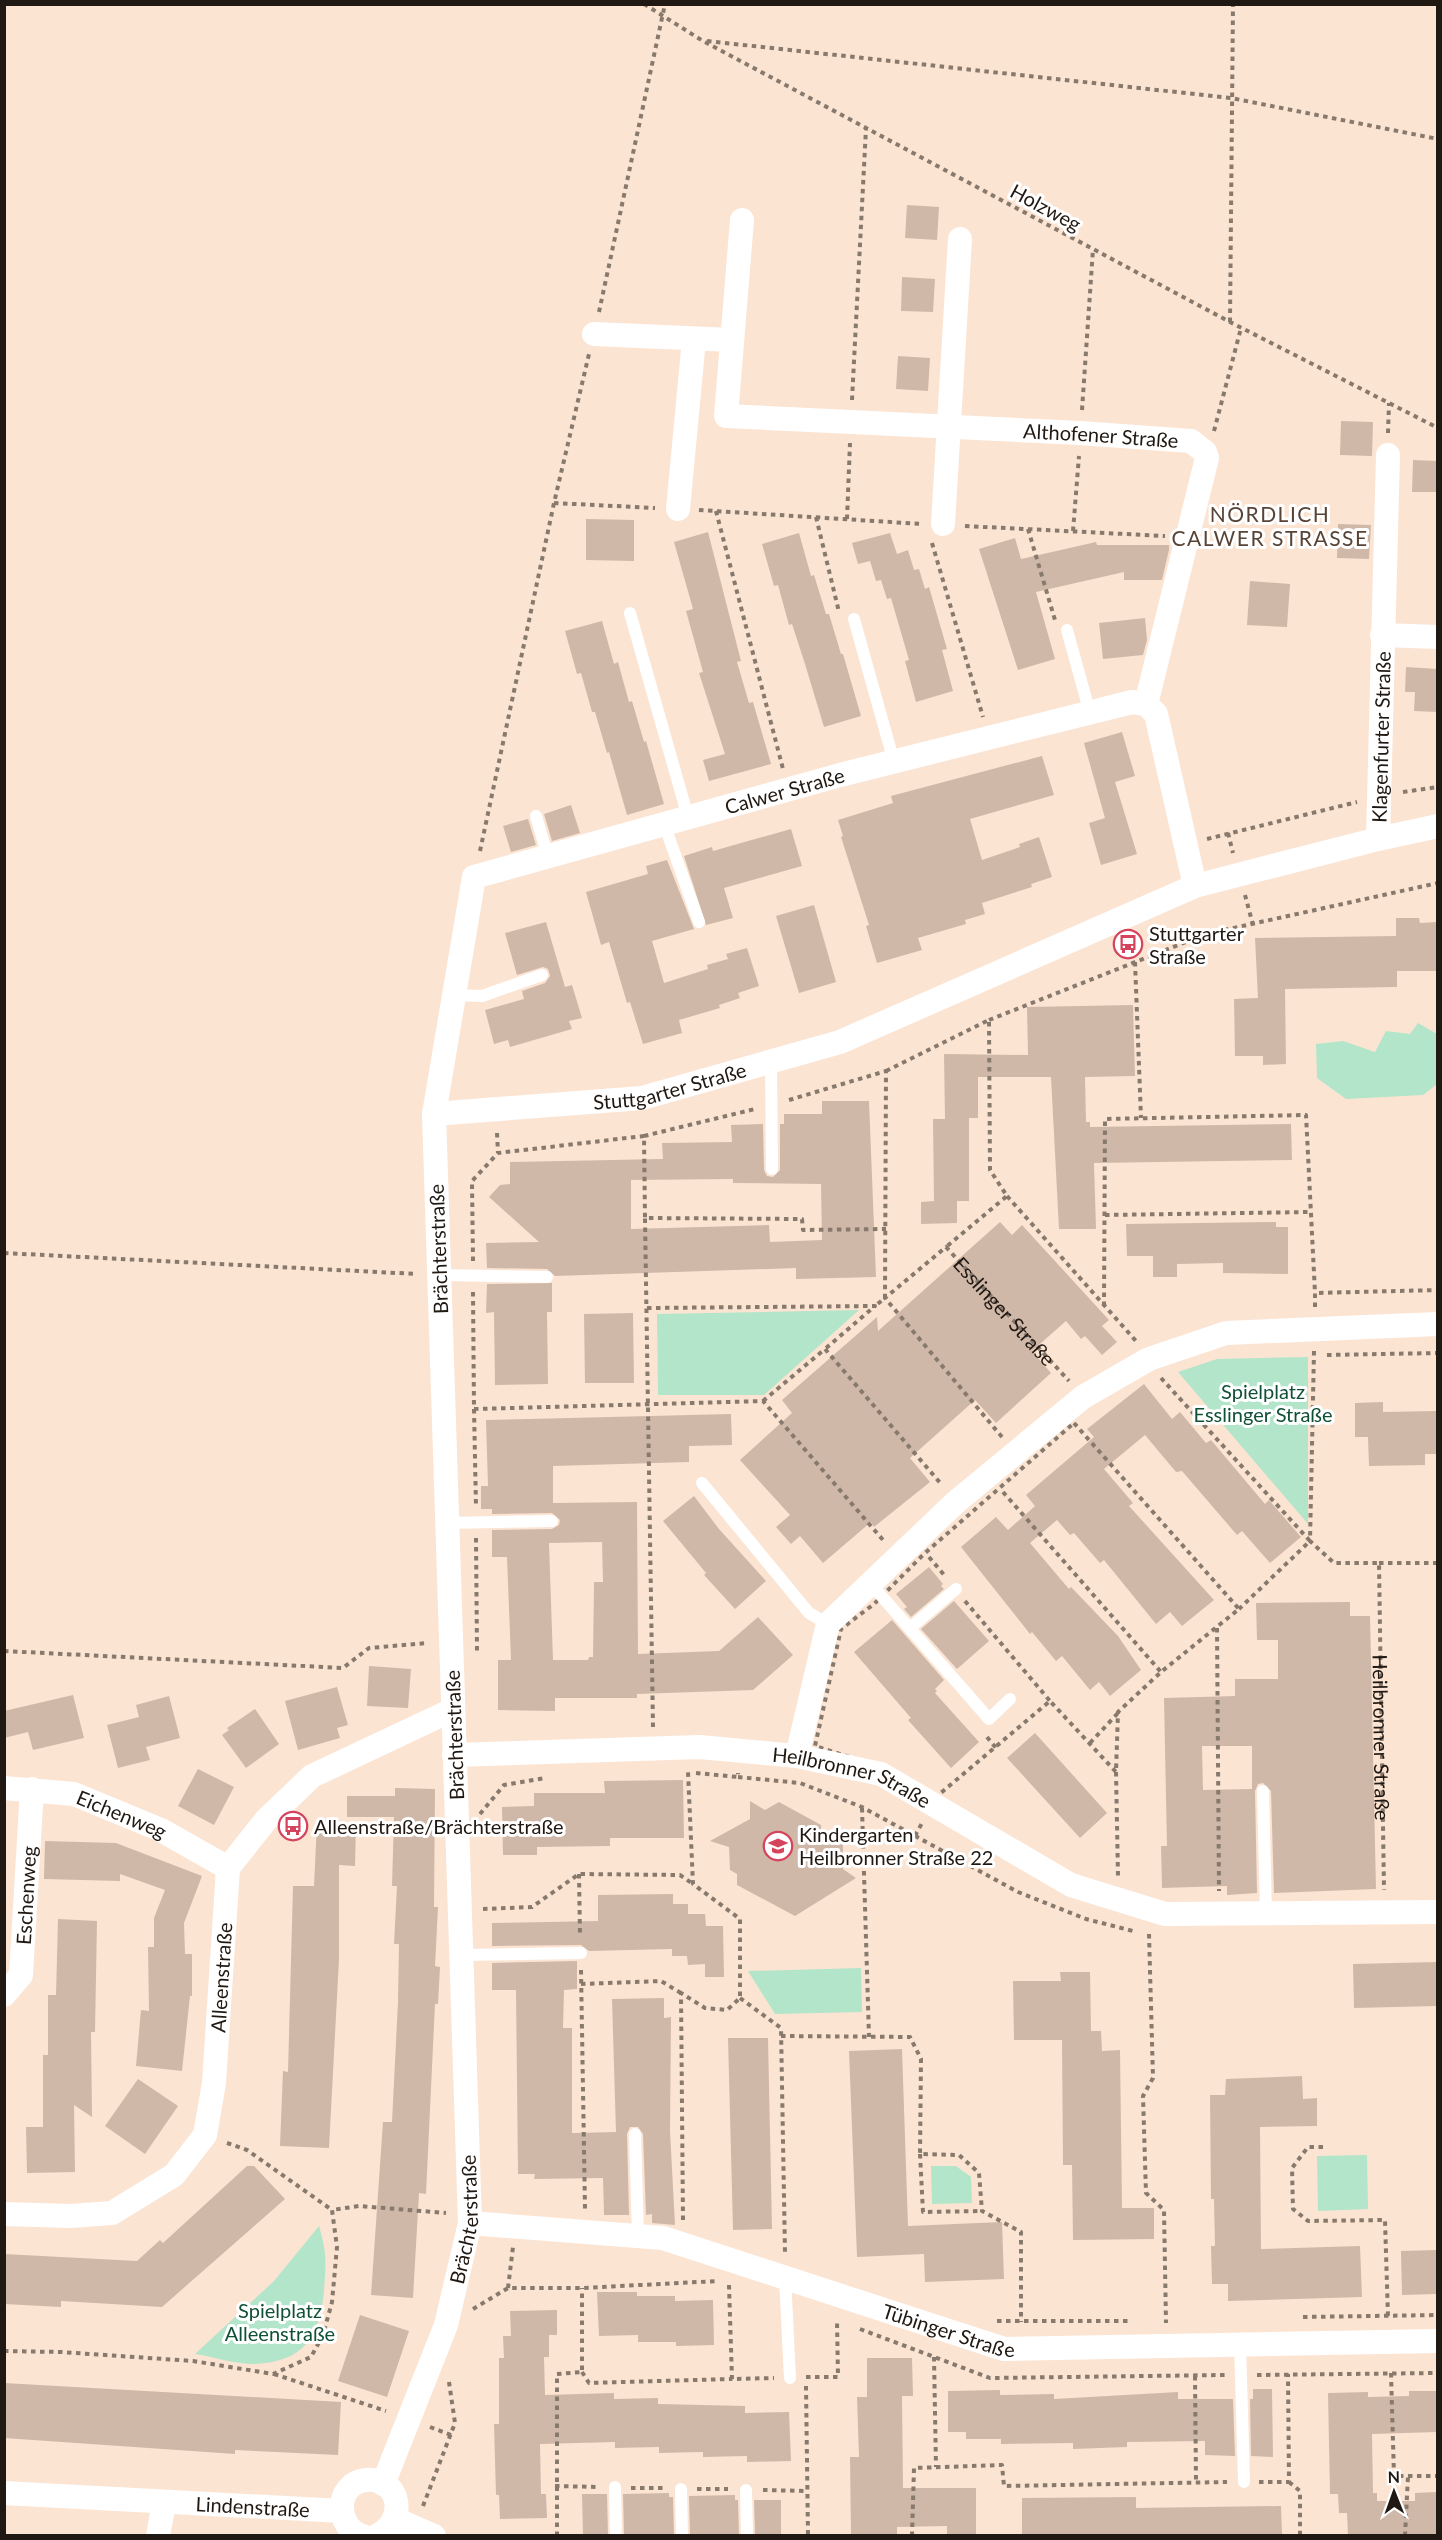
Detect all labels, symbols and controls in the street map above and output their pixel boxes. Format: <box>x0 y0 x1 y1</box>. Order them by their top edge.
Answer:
street label: Holzweg <box>1007 178 1085 236</box>
street label: Althofener Straße <box>1023 418 1179 452</box>
district label: NÖRDLICH CALWER STRASSE <box>1171 501 1369 550</box>
street label: Klagenfurter Straße <box>1366 651 1395 823</box>
street label: Calwer Straße <box>722 762 847 819</box>
place label: Stuttgarter Straße <box>1149 921 1245 968</box>
bus stop icon: Stuttgarter Straße <box>1112 928 1144 960</box>
street label: Stuttgarter Straße <box>592 1057 749 1114</box>
street label: Brächterstraße <box>424 1183 452 1315</box>
street label: Esslinger Straße <box>949 1252 1061 1370</box>
park label: Spielplatz Esslinger Straße <box>1194 1379 1332 1426</box>
street label: Heilbronner Straße <box>1368 1654 1395 1821</box>
street label: Brächterstraße <box>440 1669 468 1801</box>
street label: Heilbronner Straße <box>771 1742 935 1812</box>
street label: Eichenweg <box>73 1784 171 1843</box>
bus stop icon: Alleenstraße/Brächterstraße <box>277 1810 309 1842</box>
place label: Alleenstraße/Brächterstraße <box>314 1814 564 1838</box>
place label: Kindergarten Heilbronner Straße 22 <box>799 1822 993 1869</box>
school or university icon: Kindergarten Heilbronner Straße 22 <box>762 1830 794 1862</box>
street label: Eschenweg <box>11 1845 41 1946</box>
street label: Alleenstraße <box>205 1922 236 2033</box>
street label: Brächterstraße <box>444 2154 482 2286</box>
park label: Spielplatz Alleenstraße <box>225 2298 335 2345</box>
street label: Tübinger Straße <box>879 2298 1015 2361</box>
north arrow <box>1364 2462 1424 2522</box>
text: N <box>1387 2467 1400 2486</box>
street label: Lindenstraße <box>195 2491 310 2521</box>

